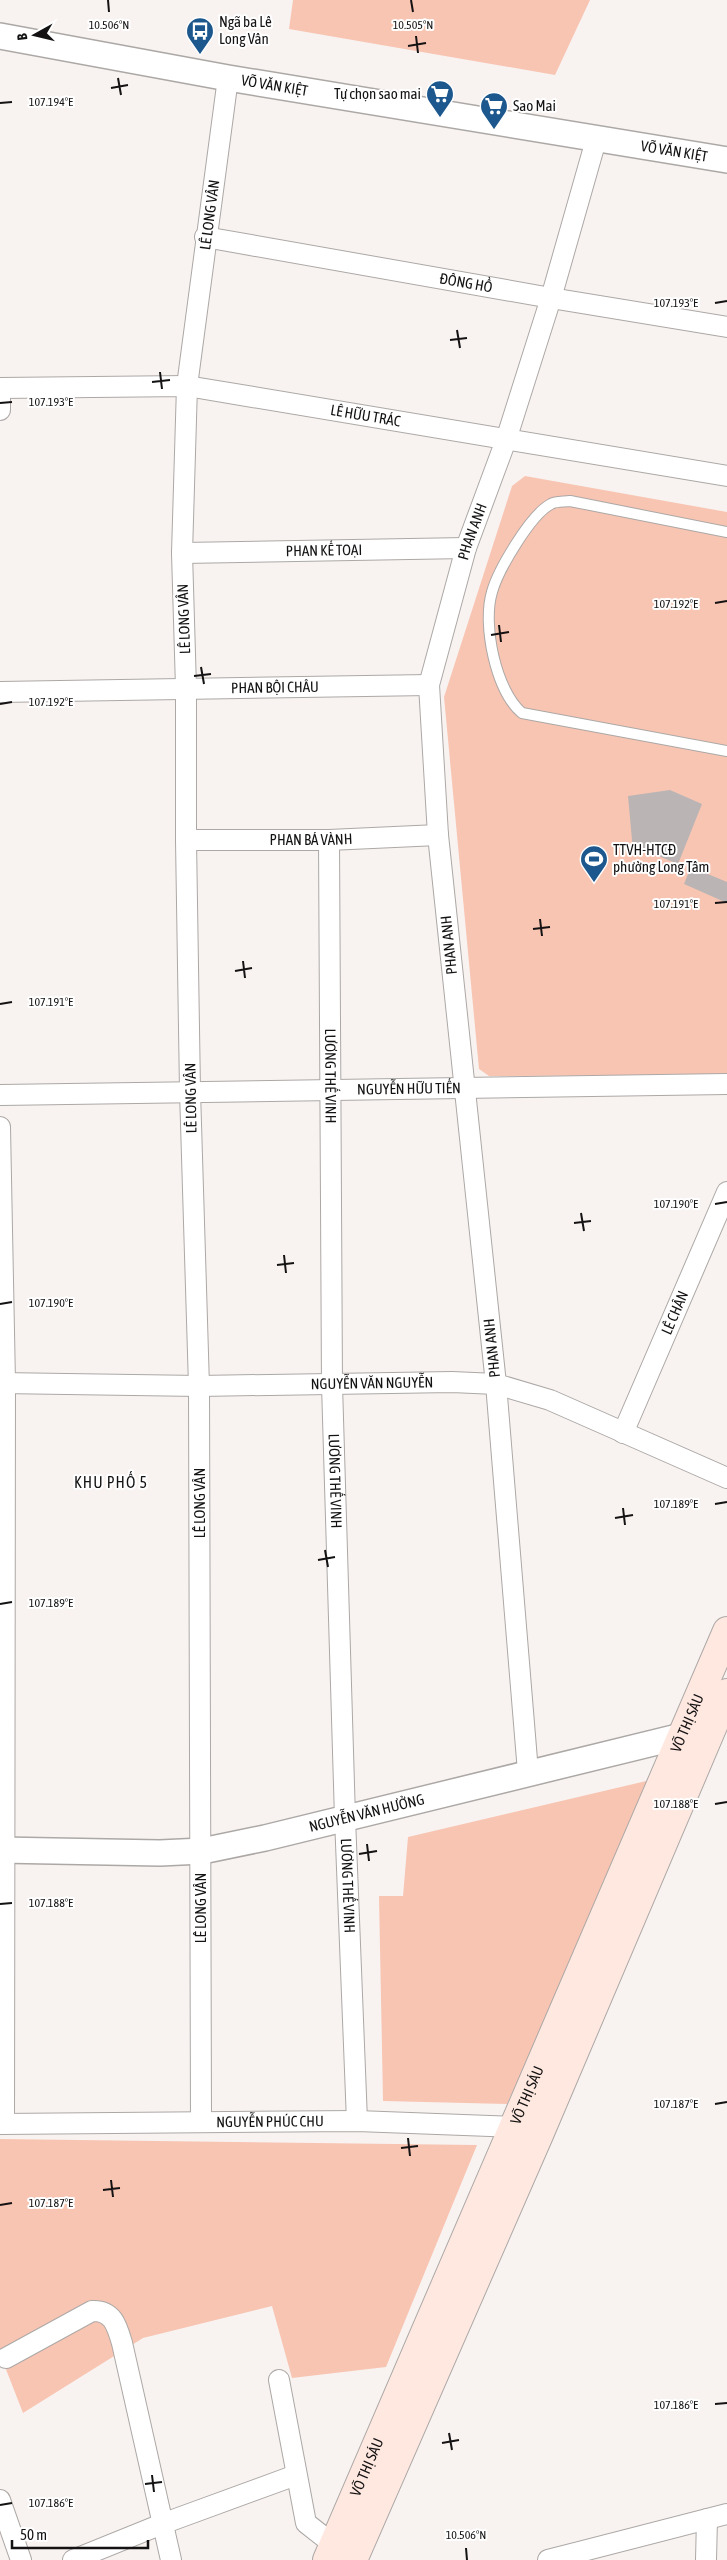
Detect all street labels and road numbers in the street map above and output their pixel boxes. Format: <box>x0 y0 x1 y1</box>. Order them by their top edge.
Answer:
street label: VÕ VĂN KIỆT <box>240 71 310 99</box>
street label: VÕ VĂN KIỆT <box>640 137 709 165</box>
street label: LÊ LONG VÂN <box>196 179 222 251</box>
street label: ĐÔNG HỒ <box>438 269 494 296</box>
street label: LÊ HỮU TRÁC <box>329 401 402 430</box>
street label: PHAN ANH <box>454 501 490 562</box>
street label: PHAN KẾ TOẠI <box>286 540 362 559</box>
street label: LÊ LONG VÂN <box>174 583 193 655</box>
street label: PHAN BỘI CHÂU <box>231 678 319 696</box>
street label: PHAN BÁ VÀNH <box>270 830 353 848</box>
street label: PHAN ANH <box>437 915 460 975</box>
street label: LƯƠNG THẾ VINH <box>322 1029 340 1123</box>
street label: LÊ LONG VÂN <box>181 1063 200 1133</box>
street label: NGUYỄN HỮU TIẾN <box>357 1078 461 1098</box>
street label: LÊ CHÂN <box>658 1288 691 1337</box>
street label: PHAN ANH <box>480 1318 503 1378</box>
street label: NGUYỄN VĂN NGUYỄN <box>311 1372 433 1392</box>
street label: LƯƠNG THẾ VINH <box>325 1433 345 1529</box>
street label: LÊ LONG VÂN <box>191 1468 208 1538</box>
street label: VÕ THỊ SÁU <box>667 1691 707 1755</box>
street label: NGUYỄN VĂN HƯỞNG <box>307 1790 426 1835</box>
street label: LƯƠNG THẾ VINH <box>338 1838 359 1933</box>
street label: LÊ LONG VÂN <box>192 1873 209 1943</box>
street label: VÕ THỊ SÁU <box>507 2063 547 2127</box>
street label: NGUYỄN PHÚC CHU <box>216 2112 324 2130</box>
street label: VÕ THỊ SÁU <box>346 2435 387 2499</box>

